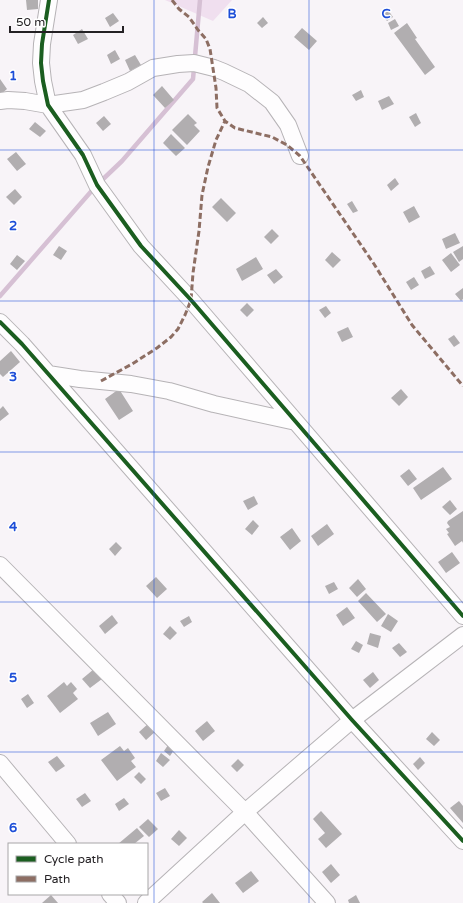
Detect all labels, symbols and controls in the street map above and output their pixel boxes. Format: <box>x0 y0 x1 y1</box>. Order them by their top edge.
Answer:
text: B <box>227 6 237 22</box>
text: C <box>381 6 391 22</box>
scale bar <box>10 8 123 34</box>
text: 50 m <box>16 15 45 29</box>
text: 1 <box>9 68 17 84</box>
text: 2 <box>9 218 17 234</box>
text: 3 <box>9 369 17 385</box>
text: 4 <box>9 519 18 535</box>
text: 5 <box>9 670 17 686</box>
text: 6 <box>9 820 17 836</box>
legend <box>8 843 148 895</box>
text: Cycle path <box>44 852 103 866</box>
text: Path <box>44 872 70 886</box>

